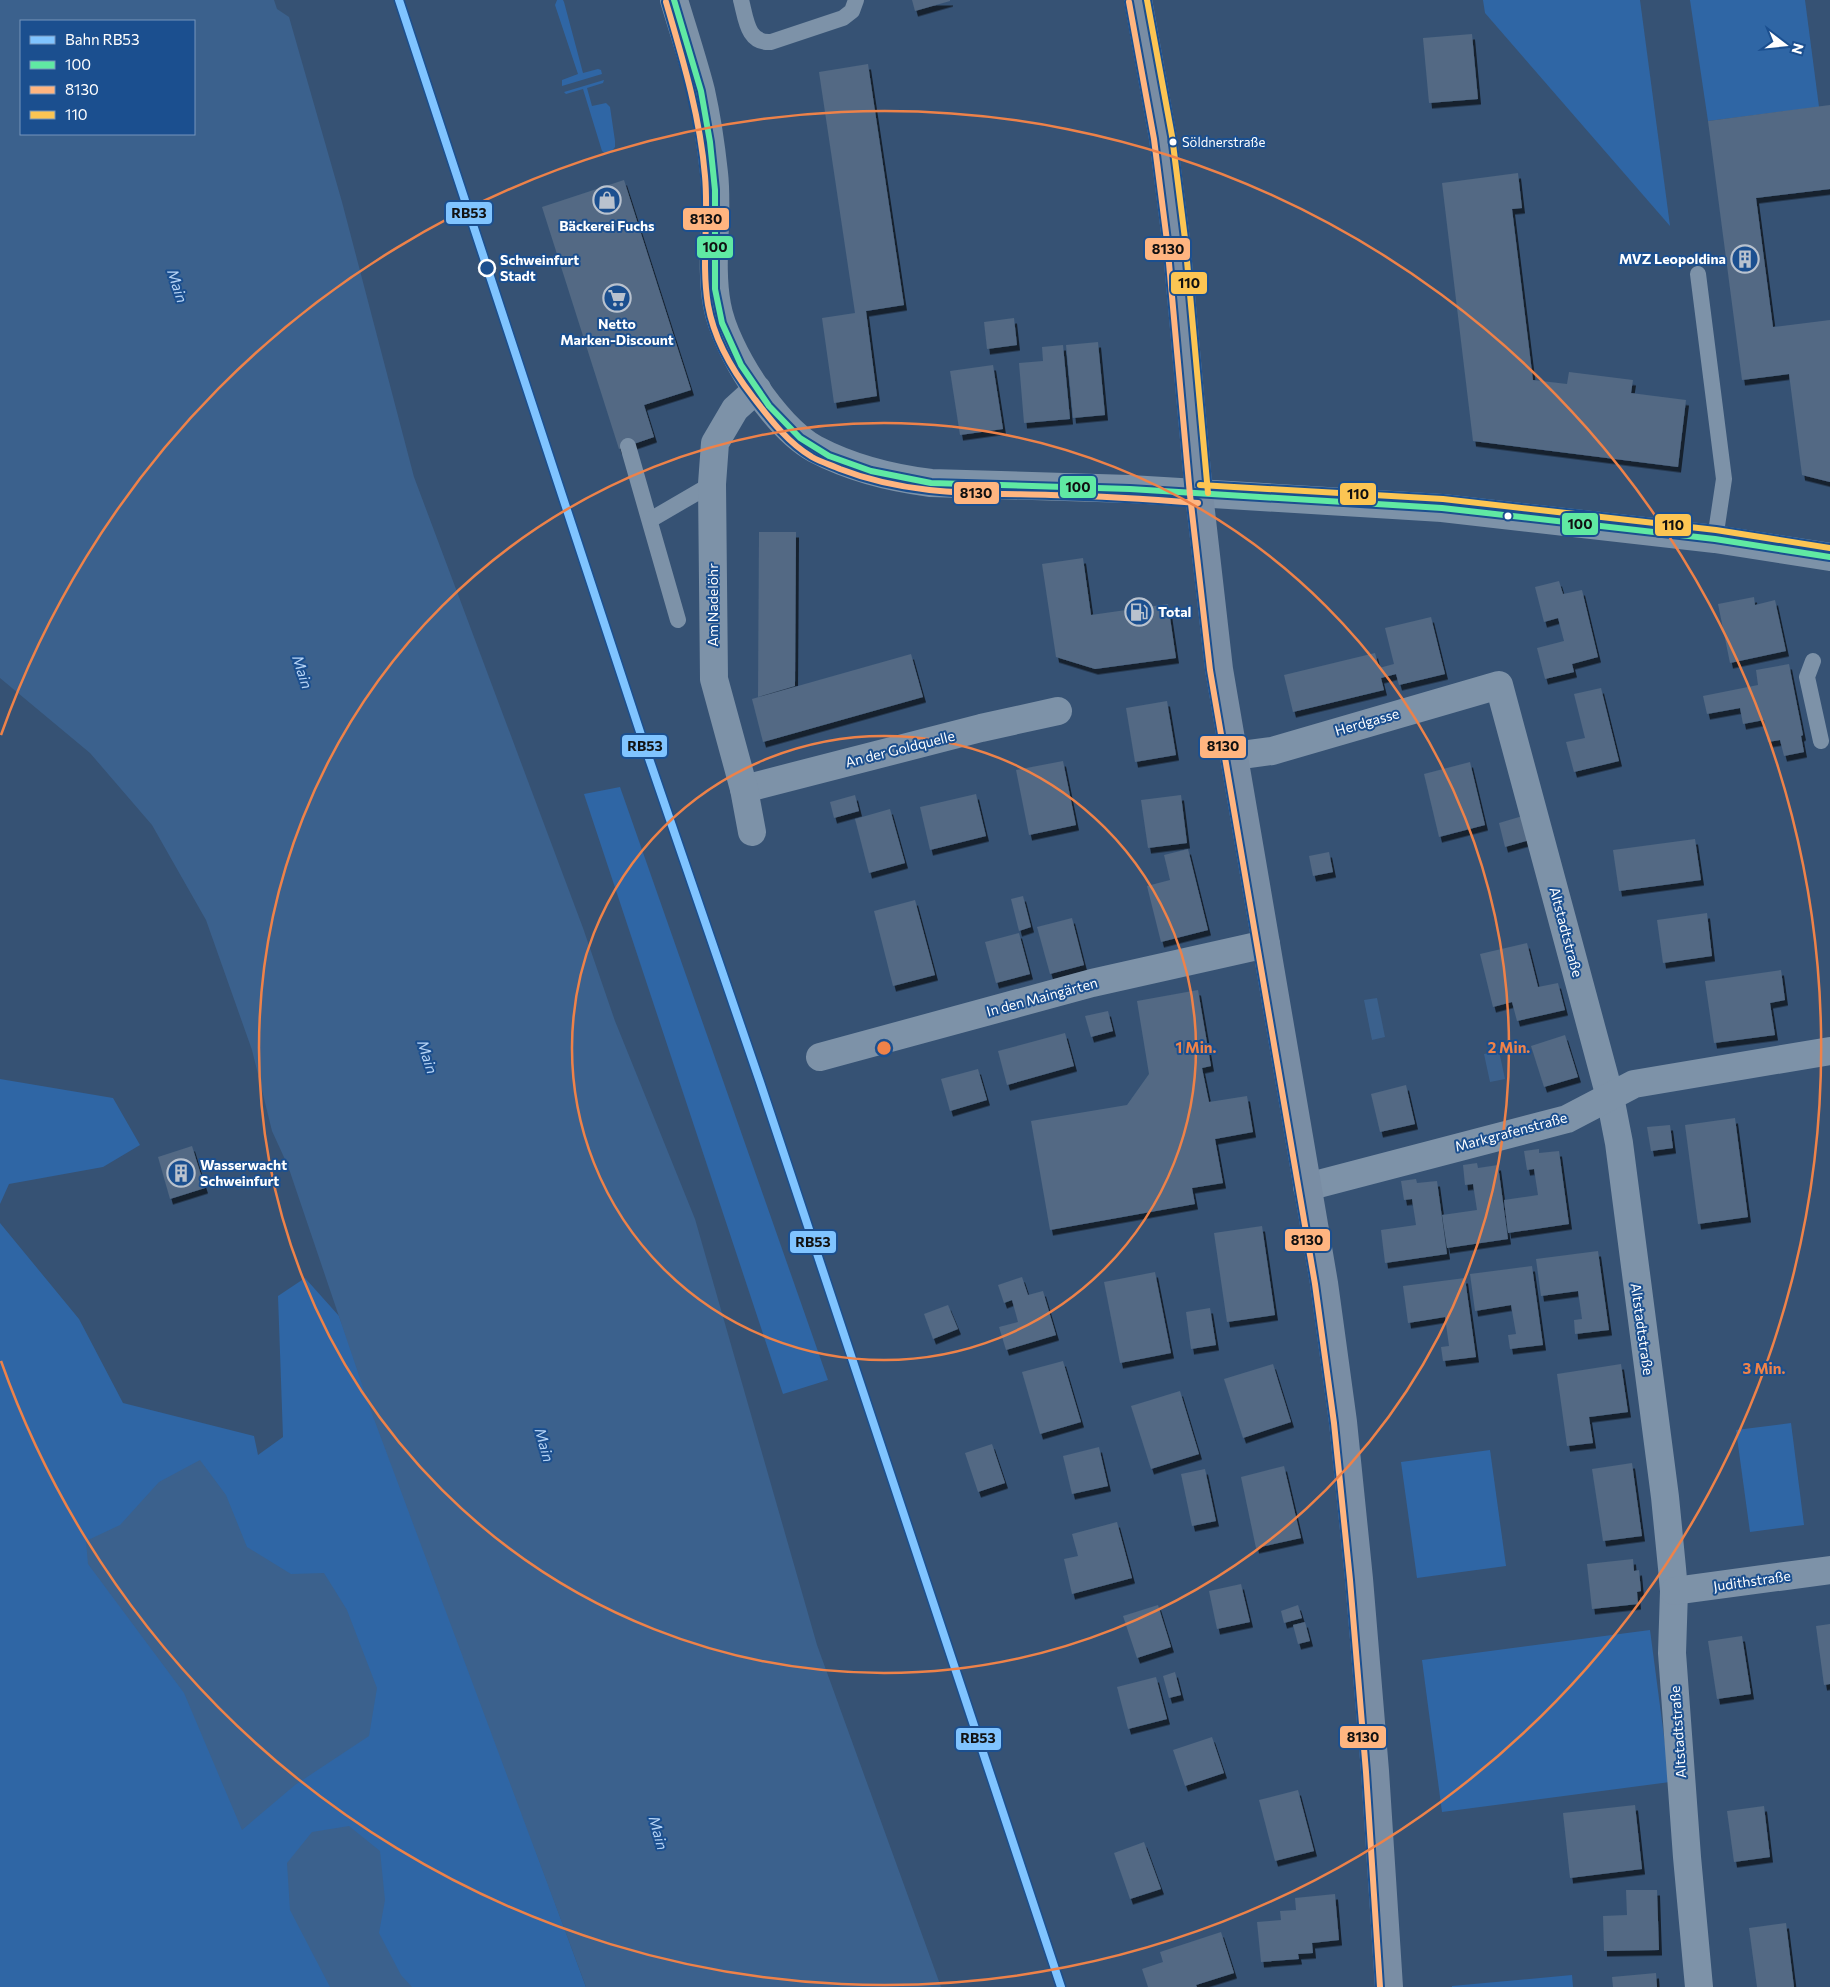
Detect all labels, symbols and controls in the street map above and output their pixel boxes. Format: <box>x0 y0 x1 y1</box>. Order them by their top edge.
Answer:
legend <box>20 20 195 135</box>
north arrow <box>1760 20 1810 70</box>
text: Bahn RB53 <box>65 30 140 48</box>
text: N <box>1788 41 1808 56</box>
text: 100 <box>65 55 91 73</box>
text: 8130 <box>65 80 99 98</box>
text: 110 <box>65 105 88 123</box>
place label: Söldnerstraße <box>1182 134 1265 150</box>
marker: Söldnerstraße <box>1168 137 1178 147</box>
shop icon: Bäckerei Fuchs <box>592 185 622 215</box>
line badge: RB53 <box>445 201 493 225</box>
text: RB53 <box>451 204 487 221</box>
line badge: 8130 <box>682 207 730 231</box>
text: 8130 <box>690 210 722 227</box>
place label: Bäckerei Fuchs <box>559 217 655 234</box>
line badge: 100 <box>696 235 734 259</box>
line badge: 8130 <box>1144 237 1191 261</box>
text: 100 <box>703 238 727 255</box>
text: 8130 <box>1152 240 1184 257</box>
building icon: MVZ Leopoldina <box>1730 244 1760 274</box>
place label: MVZ Leopoldina <box>1619 250 1726 267</box>
place label: Schweinfurt Stadt <box>500 251 579 284</box>
marker: Schweinfurt Stadt <box>478 259 496 277</box>
water label: Main <box>164 266 192 305</box>
line badge: 110 <box>1170 271 1208 295</box>
text: 110 <box>1178 274 1200 291</box>
supermarket icon: Netto Marken-Discount <box>602 283 632 313</box>
place label: Netto Marken-Discount <box>560 315 674 348</box>
line badge: 100 <box>1059 475 1097 499</box>
text: 100 <box>1066 478 1090 495</box>
line badge: 8130 <box>953 481 1000 505</box>
line badge: 110 <box>1339 482 1377 506</box>
text: 8130 <box>960 484 992 501</box>
text: 110 <box>1347 485 1369 502</box>
unlabelled marker <box>1503 511 1513 521</box>
line badge: 100 <box>1561 512 1599 536</box>
line badge: 110 <box>1654 513 1692 537</box>
text: 100 <box>1568 515 1592 532</box>
text: 110 <box>1662 516 1684 533</box>
street label: Am Nadelöhr <box>704 563 721 647</box>
fuel station icon: Total <box>1124 597 1154 627</box>
place label: Total <box>1158 603 1191 620</box>
water label: Main <box>289 652 317 691</box>
street label: Herdgasse <box>1333 704 1401 739</box>
street label: An der Goldquelle <box>843 727 956 770</box>
line badge: RB53 <box>621 734 668 758</box>
line badge: 8130 <box>1199 735 1247 759</box>
text: RB53 <box>627 737 663 754</box>
text: 8130 <box>1207 737 1239 754</box>
street label: Altstadtstraße <box>1546 885 1587 979</box>
street label: In den Maingärten <box>984 974 1099 1020</box>
water label: Main <box>414 1037 442 1076</box>
text: 1 Min. <box>1176 1038 1216 1056</box>
text: 2 Min. <box>1488 1038 1530 1056</box>
centre of rings <box>875 1039 893 1057</box>
street label: Markgrafenstraße <box>1453 1108 1569 1155</box>
place label: Wasserwacht Schweinfurt <box>200 1156 287 1189</box>
building icon: Wasserwacht Schweinfurt <box>166 1158 196 1188</box>
line badge: 8130 <box>1284 1228 1331 1252</box>
line badge: RB53 <box>789 1230 837 1254</box>
text: 8130 <box>1291 1231 1323 1248</box>
text: RB53 <box>795 1233 831 1250</box>
street label: Altstadtstraße <box>1628 1282 1657 1376</box>
text: 3 Min. <box>1743 1359 1785 1377</box>
water label: Main <box>532 1426 558 1464</box>
street label: Judithstraße <box>1712 1567 1792 1594</box>
street label: Altstadtstraße <box>1666 1685 1689 1779</box>
line badge: 8130 <box>1339 1725 1387 1749</box>
line badge: RB53 <box>955 1727 1002 1751</box>
text: 8130 <box>1347 1728 1379 1745</box>
text: RB53 <box>960 1729 996 1746</box>
water label: Main <box>646 1814 672 1852</box>

